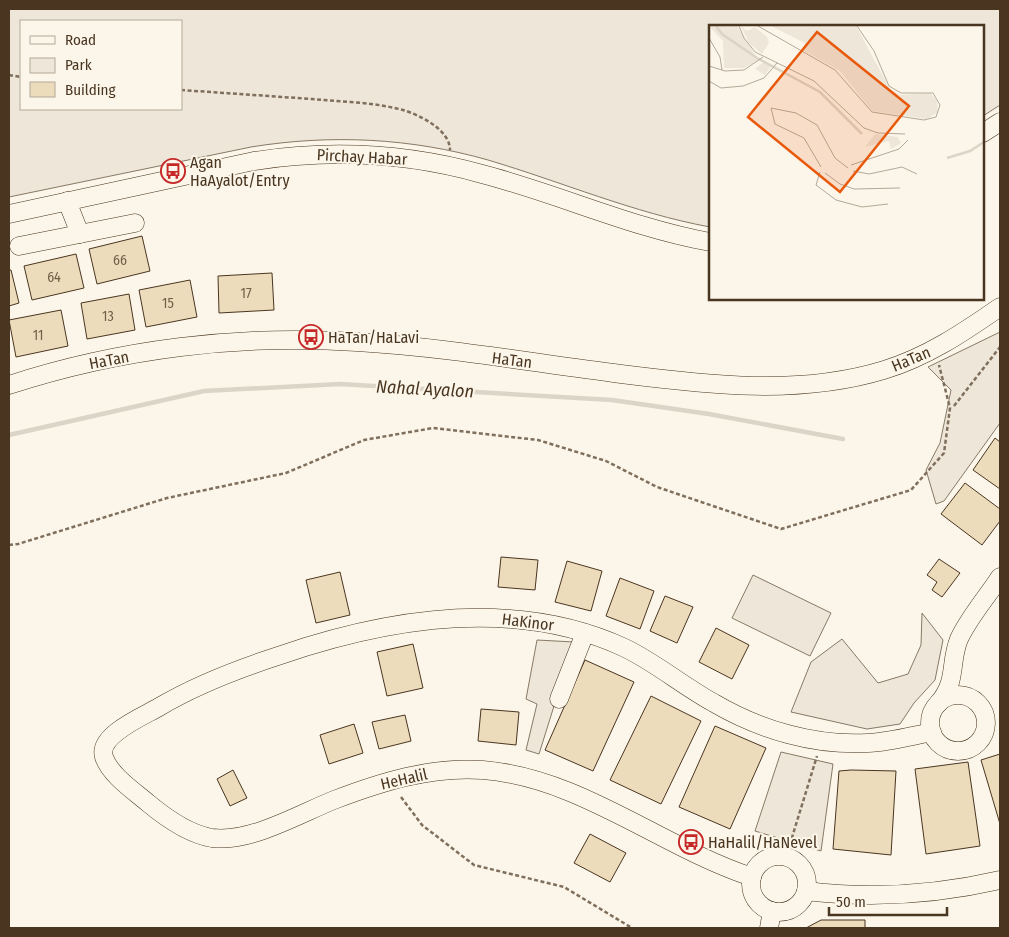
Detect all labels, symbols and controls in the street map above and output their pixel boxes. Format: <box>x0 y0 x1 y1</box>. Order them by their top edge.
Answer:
legend <box>20 20 182 110</box>
inset map <box>709 25 984 300</box>
text: Road <box>65 31 96 49</box>
text: Park <box>65 56 92 74</box>
text: Building <box>65 81 116 99</box>
street label: Pirchay Habar <box>316 145 408 169</box>
place label: Agan HaAyalot/Entry <box>190 153 290 190</box>
bus stop icon: Agan HaAyalot/Entry <box>160 158 186 184</box>
house number: 66 <box>113 252 127 269</box>
house number: 64 <box>47 269 61 286</box>
house number: 17 <box>240 285 252 302</box>
house number: 15 <box>162 295 174 312</box>
house number: 13 <box>102 308 114 325</box>
bus stop icon: HaTan/HaLavi <box>298 324 324 350</box>
house number: 11 <box>33 327 43 344</box>
place label: HaTan/HaLavi <box>328 328 419 347</box>
street label: HaTan <box>889 342 933 376</box>
street label: HaTan <box>87 347 131 373</box>
street label: HaTan <box>491 348 533 372</box>
water label: Nahal Ayalon <box>376 375 474 403</box>
street label: HaKinor <box>501 609 556 635</box>
street label: HeHalil <box>379 764 429 794</box>
bus stop icon: HaHalil/HaNevel <box>678 829 704 855</box>
place label: HaHalil/HaNevel <box>708 833 817 852</box>
scale bar <box>829 884 946 916</box>
text: 50 m <box>836 893 866 911</box>

